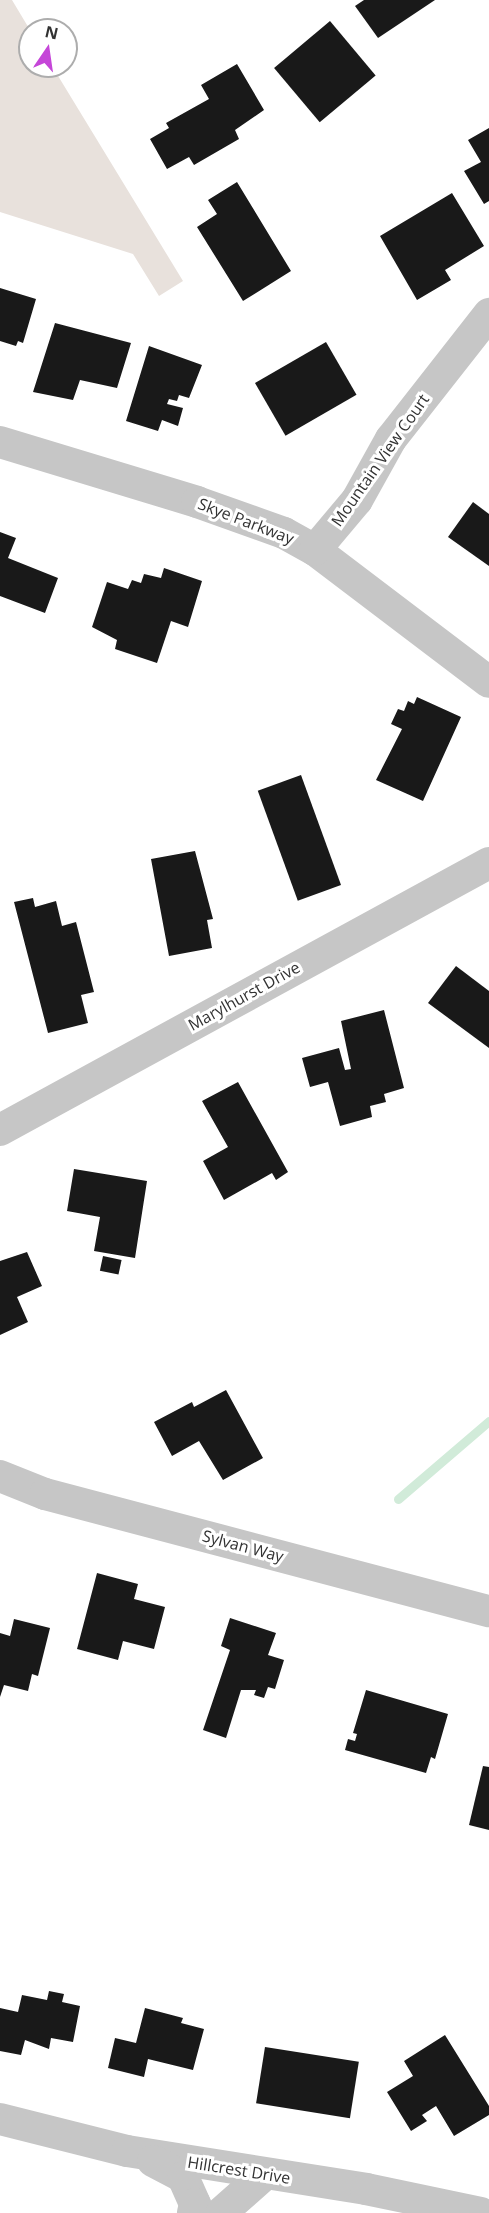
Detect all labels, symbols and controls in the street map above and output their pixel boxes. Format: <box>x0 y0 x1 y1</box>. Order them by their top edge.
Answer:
north arrow <box>18 18 78 78</box>
text: N <box>43 20 60 45</box>
street label: Mountain View Court <box>327 390 433 530</box>
street label: Skye Parkway <box>195 494 297 548</box>
street label: Marylhurst Drive <box>185 957 303 1035</box>
street label: Sylvan Way <box>200 1526 286 1566</box>
street label: Hillcrest Drive <box>186 2152 292 2188</box>

